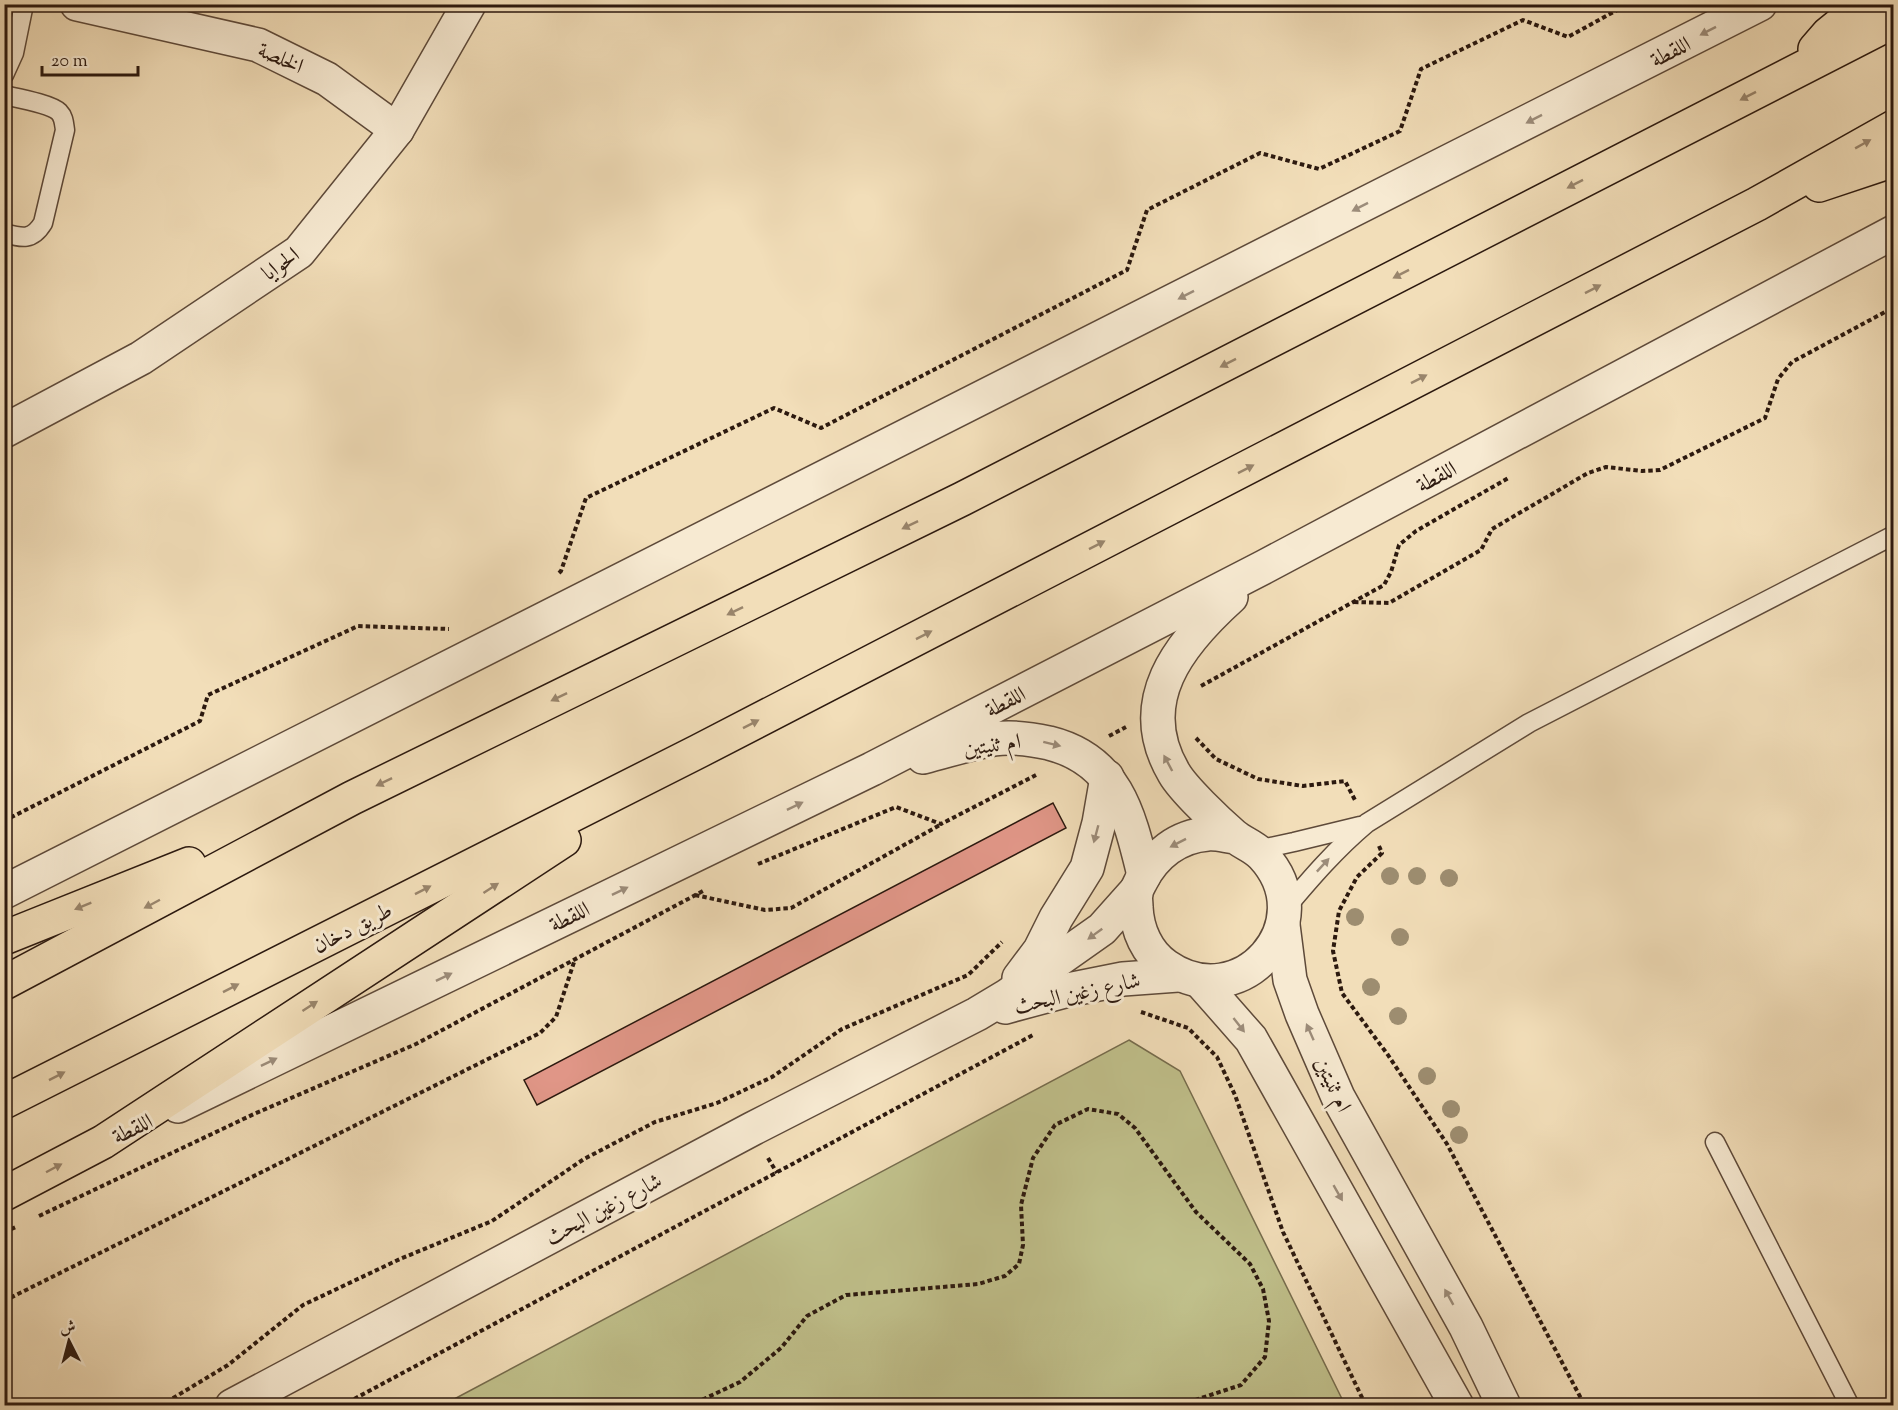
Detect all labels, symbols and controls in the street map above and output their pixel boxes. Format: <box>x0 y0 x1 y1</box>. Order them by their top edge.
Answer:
one-way arrow <box>1700 26 1717 36</box>
street label: اللقطة <box>1645 30 1697 77</box>
street label: الخلصة <box>252 36 308 84</box>
scale bar <box>42 39 138 77</box>
text: 20 m <box>51 49 88 75</box>
one-way arrow <box>1740 91 1757 100</box>
one-way arrow <box>1526 114 1543 124</box>
one-way arrow <box>1855 139 1872 149</box>
one-way arrow <box>1566 180 1583 189</box>
one-way arrow <box>1352 202 1369 212</box>
street label: الحوايا <box>256 241 307 290</box>
one-way arrow <box>1393 269 1410 278</box>
one-way arrow <box>1584 284 1601 294</box>
one-way arrow <box>1177 290 1194 300</box>
one-way arrow <box>1219 358 1236 368</box>
one-way arrow <box>1411 374 1428 384</box>
street label: اللقطة <box>1411 455 1463 503</box>
one-way arrow <box>1238 464 1255 473</box>
one-way arrow <box>901 520 918 530</box>
one-way arrow <box>1088 541 1106 551</box>
one-way arrow <box>726 606 743 615</box>
one-way arrow <box>916 630 933 640</box>
street label: اللقطة <box>980 680 1032 727</box>
one-way arrow <box>551 692 568 701</box>
one-way arrow <box>742 720 759 729</box>
street label: ام ثنيتين <box>962 727 1023 768</box>
one-way arrow <box>1043 739 1061 749</box>
one-way arrow <box>1163 754 1173 771</box>
one-way arrow <box>376 778 393 787</box>
one-way arrow <box>787 802 804 811</box>
one-way arrow <box>1091 825 1100 843</box>
one-way arrow <box>1169 837 1187 847</box>
one-way arrow <box>1316 857 1330 872</box>
one-way arrow <box>482 882 498 894</box>
one-way arrow <box>415 886 432 895</box>
one-way arrow <box>611 887 628 896</box>
street label: اللقطة <box>544 895 596 942</box>
street label: طريق دخان <box>308 896 399 963</box>
one-way arrow <box>143 899 160 909</box>
one-way arrow <box>74 902 92 911</box>
one-way arrow <box>1087 928 1103 940</box>
street label: شارع زغين البحث <box>1011 966 1144 1024</box>
one-way arrow <box>436 972 453 981</box>
one-way arrow <box>222 983 239 993</box>
one-way arrow <box>302 1001 318 1012</box>
one-way arrow <box>1233 1017 1246 1033</box>
one-way arrow <box>1304 1023 1314 1041</box>
street label: ام ثنيتين <box>1304 1052 1358 1119</box>
one-way arrow <box>260 1057 278 1067</box>
one-way arrow <box>48 1071 65 1081</box>
street label: اللقطة <box>107 1107 159 1154</box>
one-way arrow <box>45 1163 62 1173</box>
street label: شارع زغين البحث <box>540 1166 669 1255</box>
one-way arrow <box>1332 1185 1343 1201</box>
one-way arrow <box>1444 1288 1454 1305</box>
north arrow <box>39 1311 99 1371</box>
text: ش <box>59 1316 77 1341</box>

